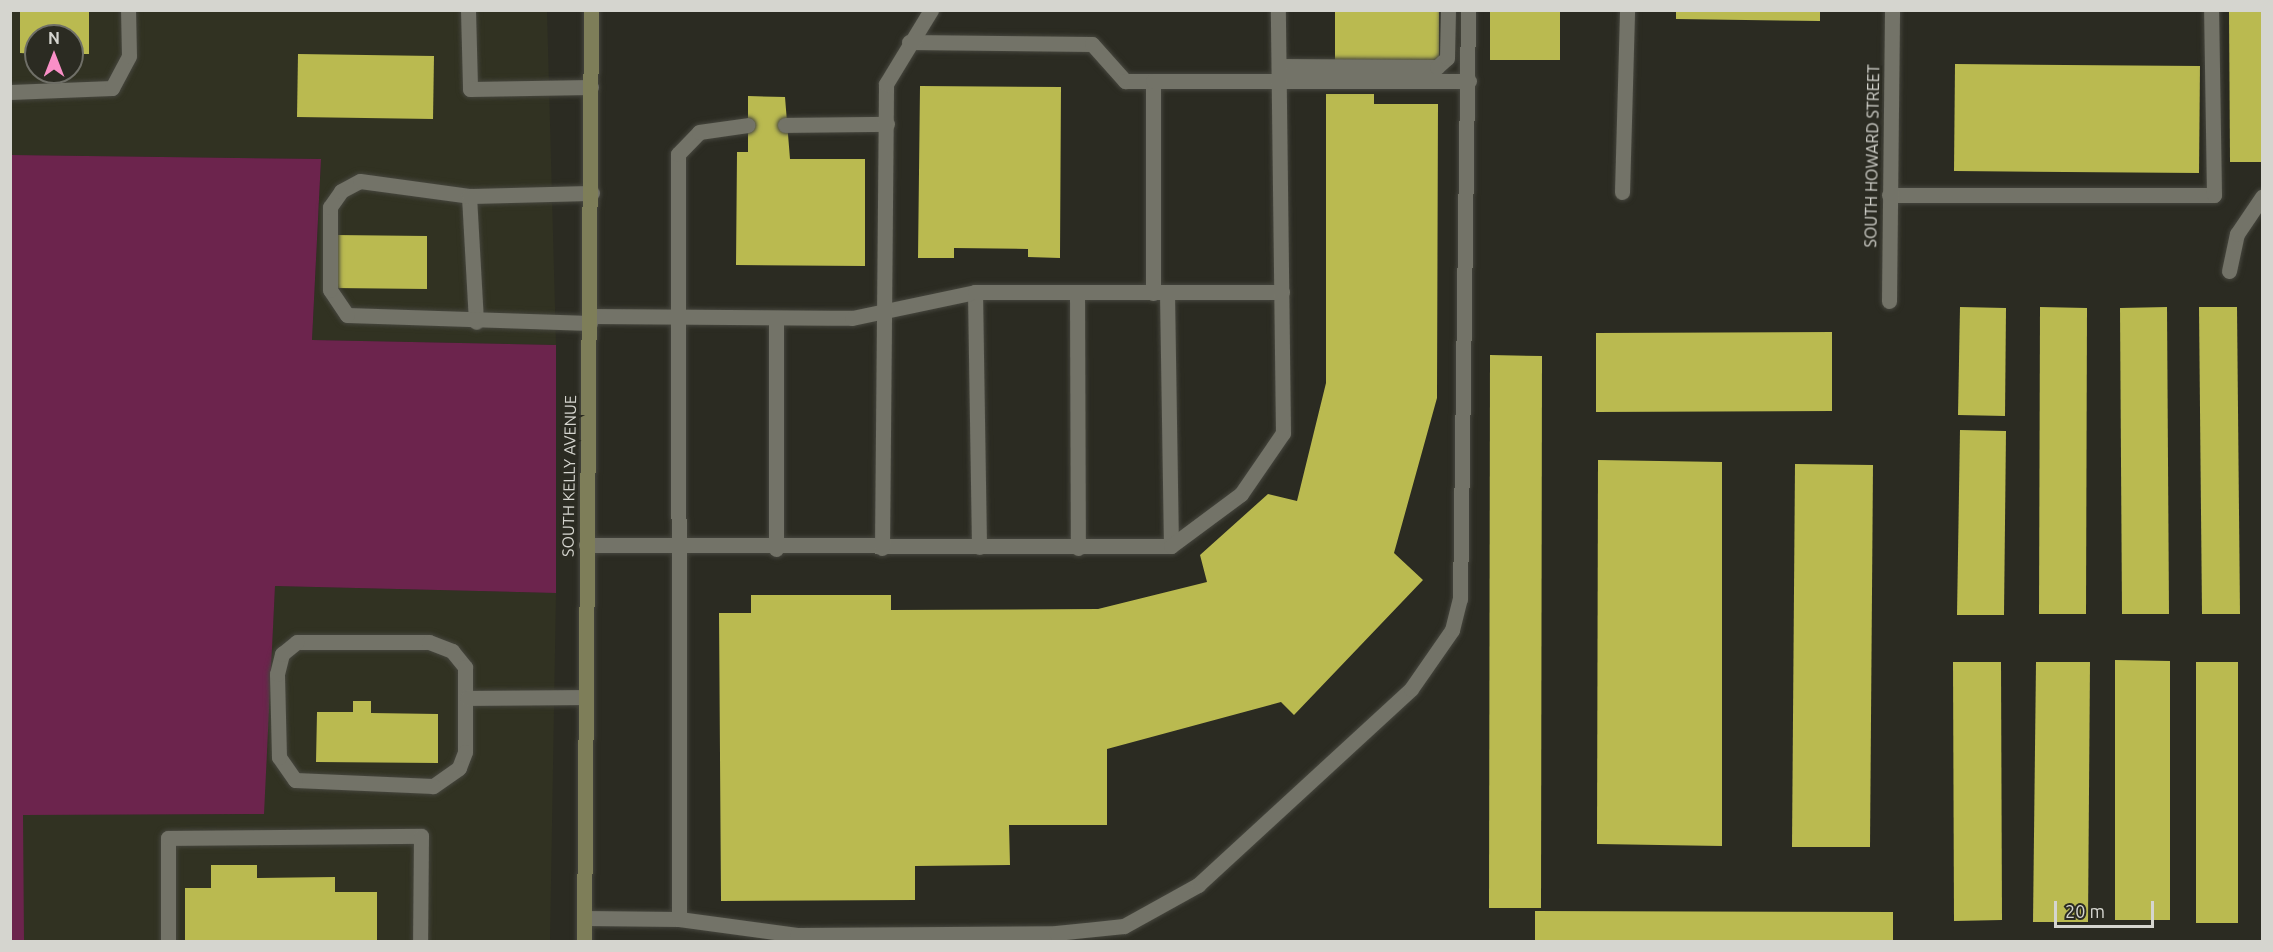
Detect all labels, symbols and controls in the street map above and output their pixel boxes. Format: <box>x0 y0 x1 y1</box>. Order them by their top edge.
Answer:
north arrow <box>24 24 84 84</box>
text: N <box>48 29 60 47</box>
street label: SOUTH HOWARD STREET <box>1861 64 1883 248</box>
street label: SOUTH KELLY AVENUE <box>558 395 580 557</box>
scale bar <box>2057 889 2158 927</box>
text: 20 m <box>2065 901 2105 921</box>

